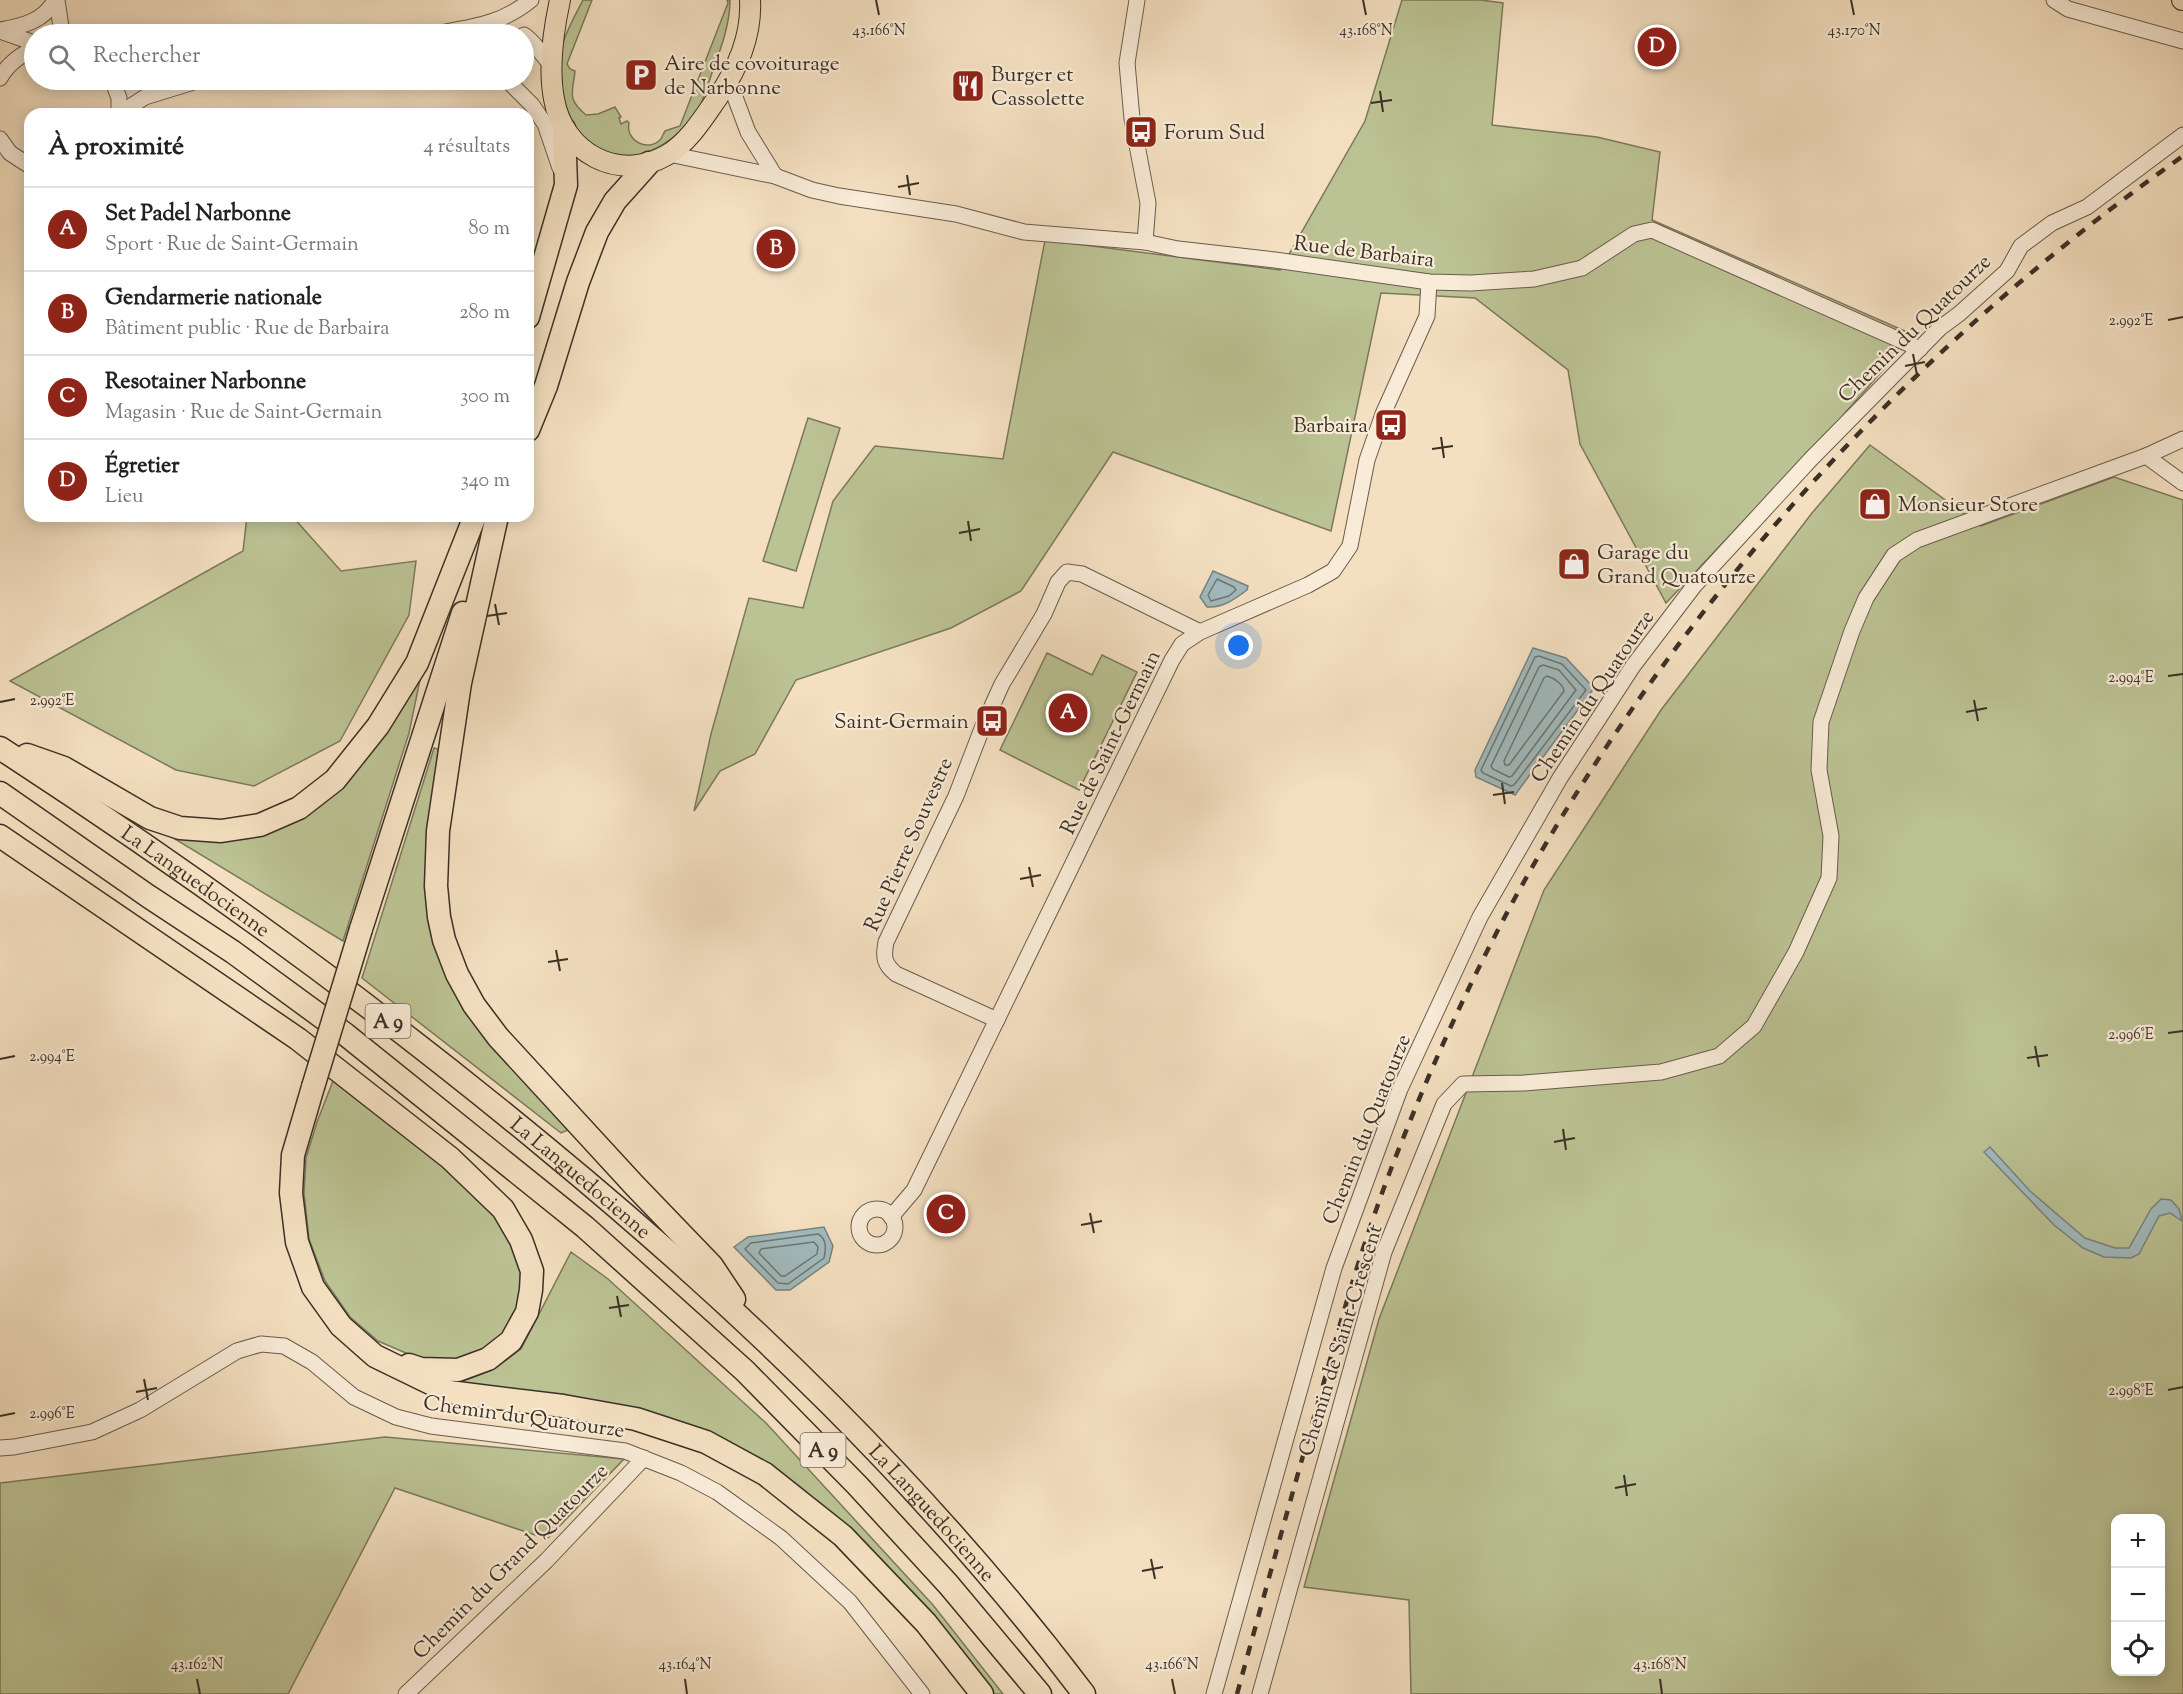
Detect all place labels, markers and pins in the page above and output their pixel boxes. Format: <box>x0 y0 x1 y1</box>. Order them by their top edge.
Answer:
pin: D <box>1638 24 1676 70</box>
place label: Aire de covoiturage de Narbonne <box>664 50 840 104</box>
parking icon: Aire de covoiturage de Narbonne <box>623 57 659 93</box>
place label: Burger et Cassolette <box>991 61 1085 115</box>
restaurant icon: Burger et Cassolette <box>950 68 986 104</box>
bus stop icon: Forum Sud <box>1123 114 1159 150</box>
place label: Forum Sud <box>1164 119 1265 149</box>
pin: B <box>756 226 796 272</box>
bus stop icon: Barbaira <box>1373 407 1409 443</box>
place label: Barbaira <box>1293 412 1368 442</box>
shop icon: Monsieur Store <box>1857 486 1893 522</box>
place label: Monsieur Store <box>1898 491 2038 521</box>
place label: Garage du Grand Quatourze <box>1597 539 1756 593</box>
shop icon: Garage du Grand Quatourze <box>1556 546 1592 582</box>
pin: A <box>1048 690 1088 736</box>
bus stop icon: Saint-Germain <box>974 703 1010 739</box>
place label: Saint-Germain <box>834 708 969 738</box>
pin: C <box>926 1192 966 1236</box>

